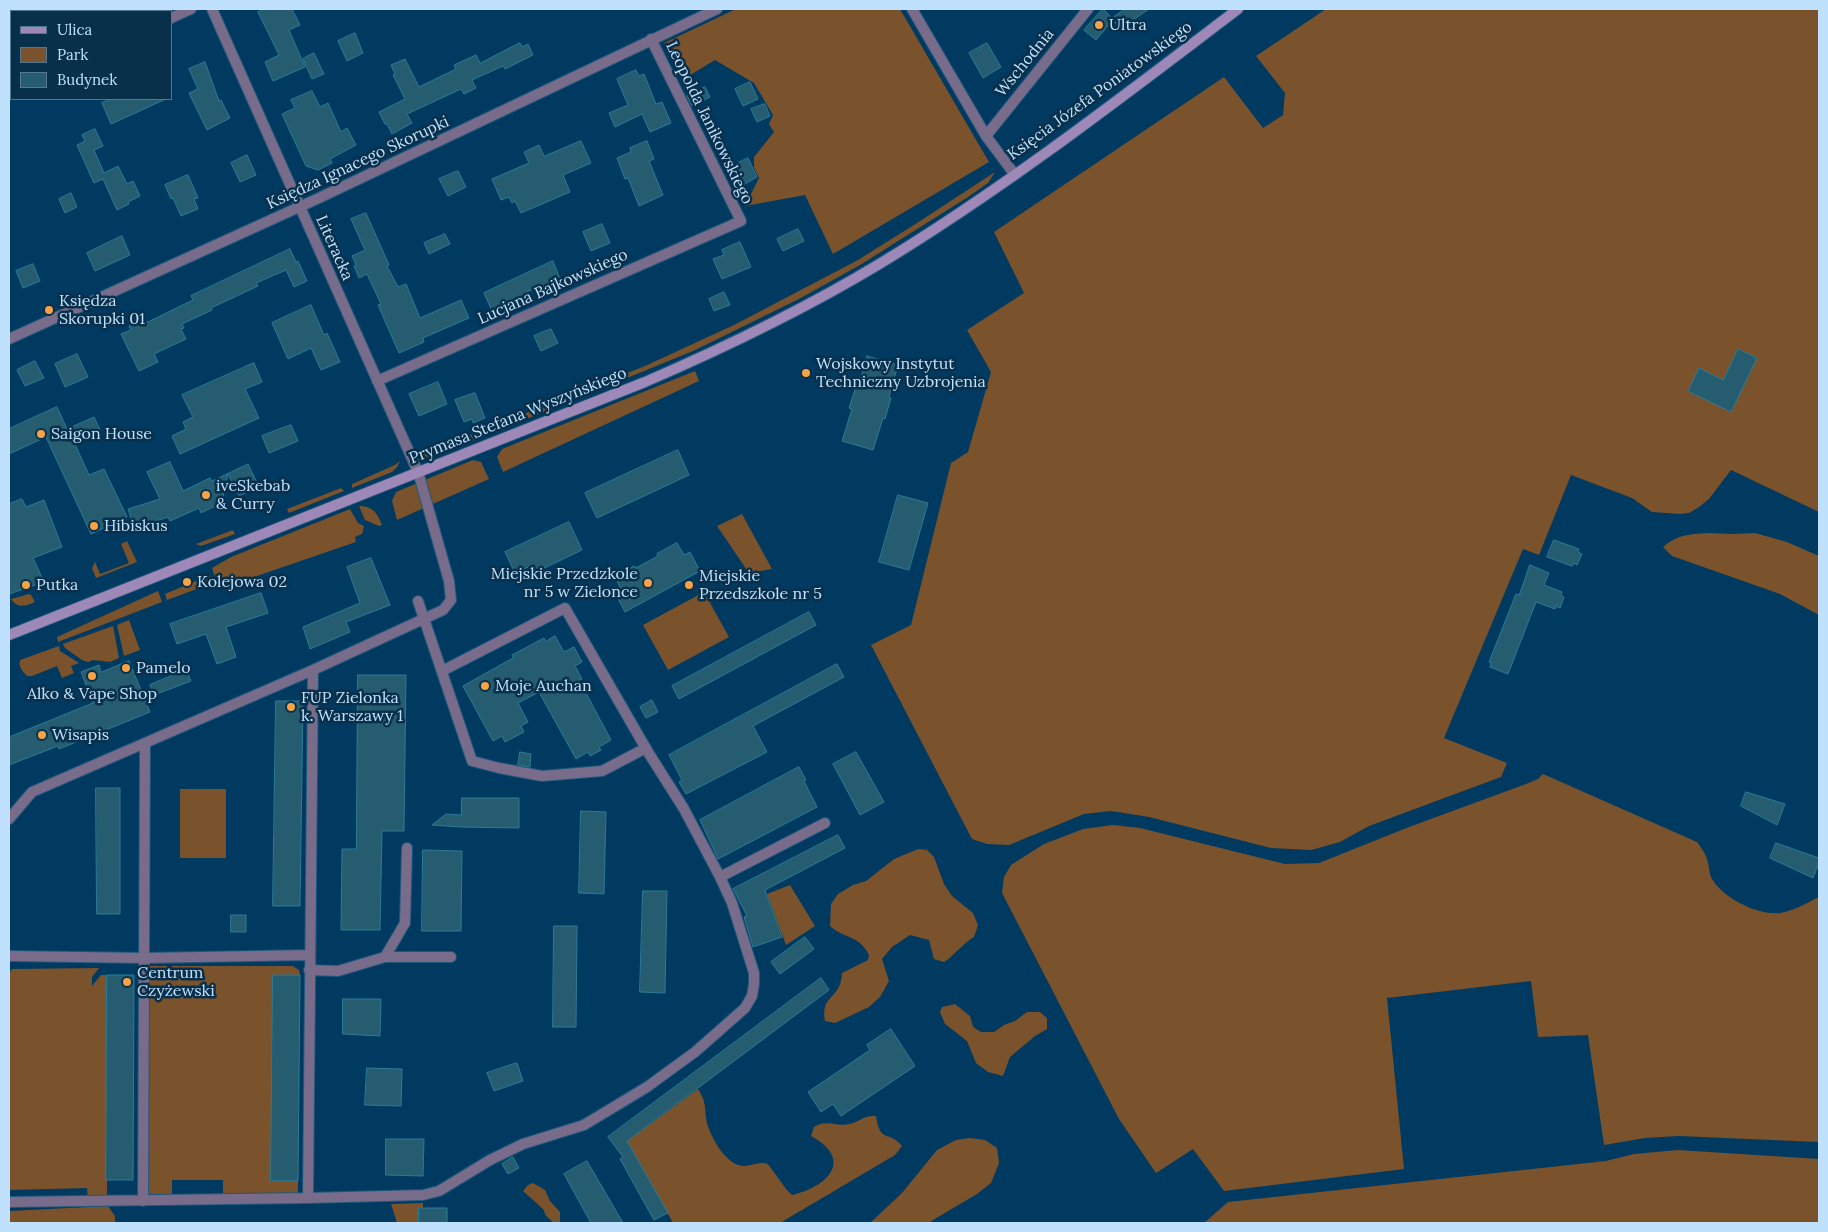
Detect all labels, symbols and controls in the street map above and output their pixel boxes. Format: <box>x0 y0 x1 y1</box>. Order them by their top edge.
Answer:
legend <box>10 10 172 100</box>
place label: Ultra <box>1109 15 1147 35</box>
street label: Księcia Józefa Poniatowskiego <box>1004 18 1196 164</box>
marker: Ultra <box>1093 19 1105 31</box>
text: Ulica <box>57 20 92 39</box>
street label: Wschodnia <box>992 25 1058 101</box>
street label: Leopolda Janikowskiego <box>661 39 757 207</box>
text: Park <box>57 45 88 64</box>
text: Budynek <box>57 70 117 89</box>
street label: Księdza Ignacego Skorupki <box>264 112 452 214</box>
street label: Literacka <box>311 212 357 284</box>
street label: Lucjana Bajkowskiego <box>475 245 631 329</box>
place label: Księdza Skorupki 01 <box>59 291 145 329</box>
marker: Księdza Skorupki 01 <box>43 304 55 316</box>
place label: Wojskowy Instytut Techniczny Uzbrojenia <box>816 354 986 392</box>
street label: Prymasa Stefana Wyszyńskiego <box>407 364 629 468</box>
marker: Wojskowy Instytut Techniczny Uzbrojenia <box>800 367 812 379</box>
place label: Saigon House <box>51 424 152 444</box>
marker: Saigon House <box>35 428 47 440</box>
place label: iveSkebab & Curry <box>216 476 290 514</box>
marker: iveSkebab & Curry <box>200 489 212 501</box>
place label: Hibiskus <box>104 516 168 536</box>
marker: Hibiskus <box>88 520 100 532</box>
place label: Miejskie Przedzkole nr 5 w Zielonce <box>491 564 638 602</box>
place label: Miejskie Przedszkole nr 5 <box>699 566 822 604</box>
place label: Kolejowa 02 <box>197 572 287 592</box>
place label: Putka <box>36 575 78 595</box>
marker: Kolejowa 02 <box>181 576 193 588</box>
marker: Miejskie Przedzkole nr 5 w Zielonce <box>642 577 654 589</box>
marker: Putka <box>20 579 32 591</box>
marker: Miejskie Przedszkole nr 5 <box>683 579 695 591</box>
place label: Pamelo <box>136 658 191 678</box>
marker: Pamelo <box>120 662 132 674</box>
marker: Alko & Vape Shop <box>86 670 98 682</box>
place label: Moje Auchan <box>495 676 592 696</box>
marker: Moje Auchan <box>479 680 491 692</box>
place label: Alko & Vape Shop <box>27 684 157 704</box>
place label: FUP Zielonka k. Warszawy 1 <box>301 688 403 726</box>
marker: FUP Zielonka k. Warszawy 1 <box>285 701 297 713</box>
place label: Wisapis <box>52 725 109 745</box>
marker: Wisapis <box>36 729 48 741</box>
place label: Centrum Czyżewski <box>137 963 215 1001</box>
marker: Centrum Czyżewski <box>121 976 133 988</box>

